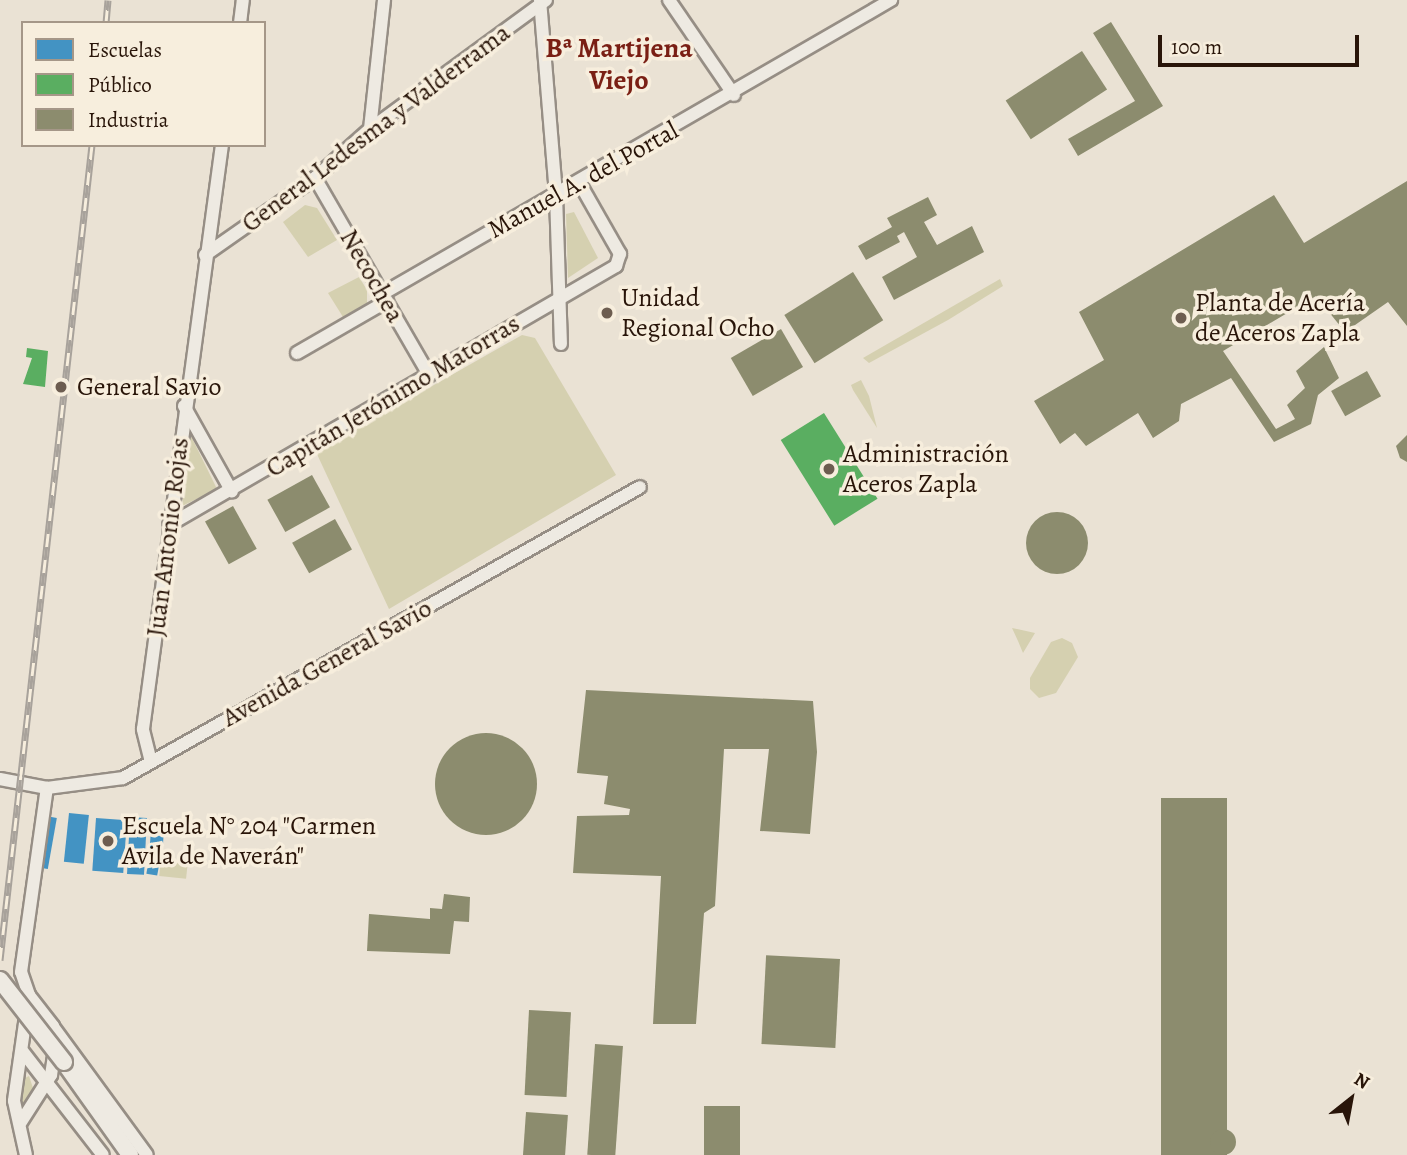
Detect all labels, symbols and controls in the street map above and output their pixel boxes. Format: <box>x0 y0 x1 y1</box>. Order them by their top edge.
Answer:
street label: General Ledesma y Valderrama <box>236 17 516 239</box>
legend <box>21 21 266 147</box>
scale bar <box>1162 21 1363 65</box>
district label: Bª Martijena Viejo <box>545 31 693 97</box>
text: 100 m <box>1171 33 1222 61</box>
text: Escuelas <box>88 36 162 64</box>
text: Público <box>88 71 152 99</box>
text: Industria <box>88 106 169 134</box>
street label: Manuel A. del Portal <box>482 115 684 245</box>
street label: Necochea <box>333 224 411 328</box>
place label: Unidad Regional Ocho <box>621 282 775 344</box>
place label: Planta de Acería de Aceros Zapla <box>1195 287 1365 348</box>
marker: Unidad Regional Ocho <box>599 305 615 321</box>
street label: Capitán Jerónimo Matorras <box>261 308 525 484</box>
marker: Planta de Acería de Aceros Zapla <box>1173 310 1189 326</box>
place label: General Savio <box>77 371 221 403</box>
marker: General Savio <box>51 377 71 397</box>
street label: Juan Antonio Rojas <box>140 436 196 638</box>
place label: Administración Aceros Zapla <box>843 438 1009 500</box>
marker: Administración Aceros Zapla <box>821 461 837 477</box>
street label: Avenida General Savio <box>217 592 437 734</box>
place label: Escuela N° 204 "Carmen Avila de Naverán" <box>122 810 377 872</box>
marker: Escuela N° 204 "Carmen Avila de Naverán" <box>100 833 116 849</box>
north arrow <box>1316 1064 1386 1134</box>
text: N <box>1349 1066 1374 1096</box>

